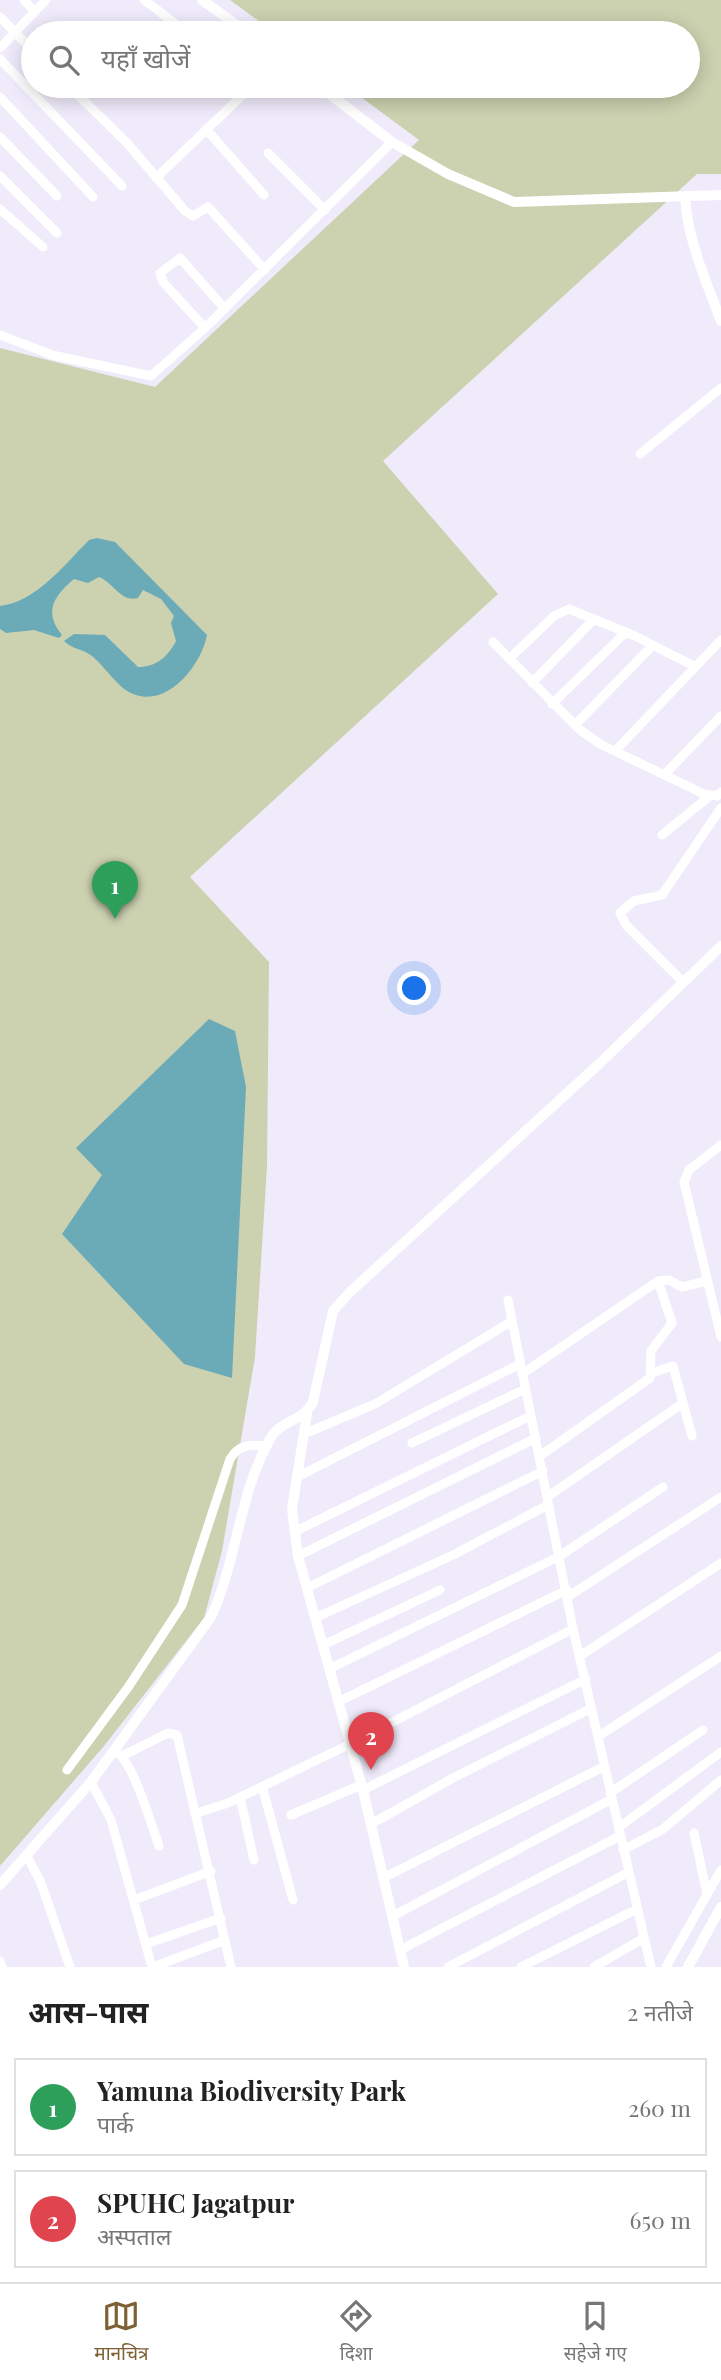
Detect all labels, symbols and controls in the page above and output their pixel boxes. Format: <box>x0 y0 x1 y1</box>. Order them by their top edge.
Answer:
search box <box>21 21 700 98</box>
text: यहाँ खोजें <box>101 40 190 75</box>
icon: search <box>45 41 83 79</box>
pin: 1 <box>92 861 138 919</box>
your location <box>397 971 431 1005</box>
pin: 2 <box>348 1712 394 1770</box>
text: आस-पास <box>28 1991 148 2031</box>
text: 2 नतीजे <box>627 1996 693 2027</box>
text: Yamuna Biodiversity Park <box>97 2073 406 2108</box>
text: 1 <box>49 2092 57 2123</box>
text: 260 m <box>628 2092 691 2123</box>
text: पार्क <box>97 2108 134 2139</box>
text: SPUHC Jagatpur <box>97 2185 294 2220</box>
text: 2 <box>47 2204 59 2235</box>
text: 650 m <box>630 2204 691 2235</box>
text: अस्पताल <box>97 2220 171 2251</box>
tab: मानचित्र <box>94 2297 149 2368</box>
tab: दिशा <box>337 2297 375 2368</box>
tab: सहेजे गए <box>564 2297 627 2368</box>

